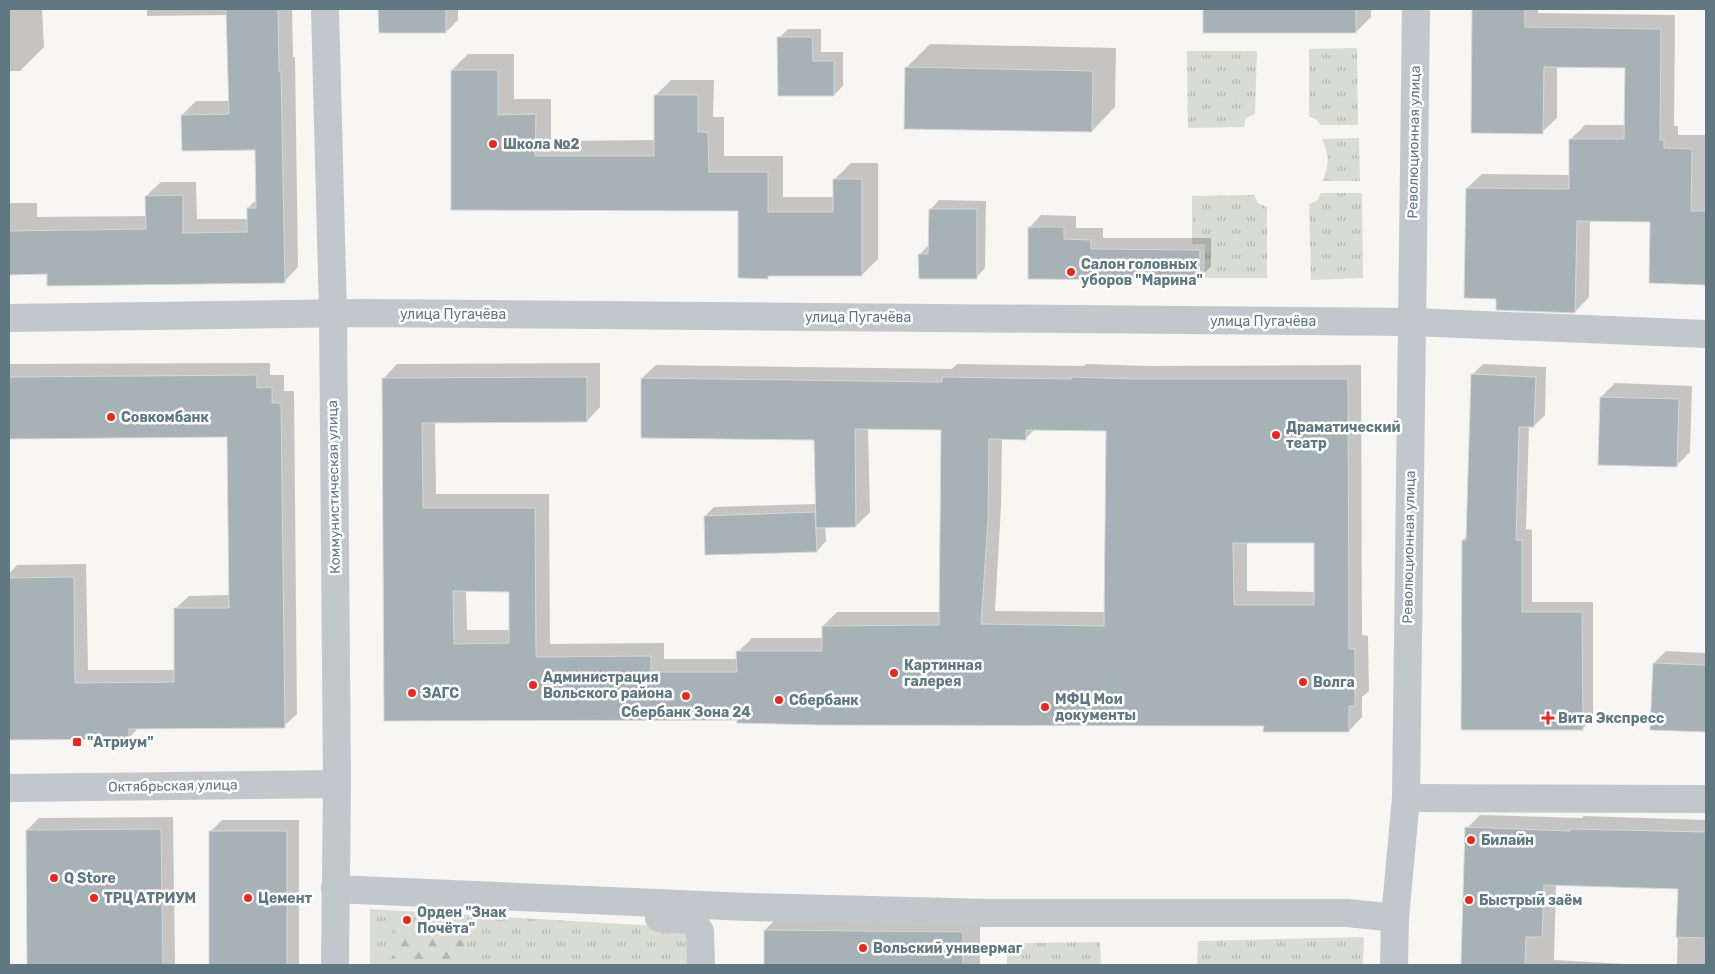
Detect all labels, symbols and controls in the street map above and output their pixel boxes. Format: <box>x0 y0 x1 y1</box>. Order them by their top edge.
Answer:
street label: Революционная улица <box>1404 65 1424 219</box>
place label: Школа №2 <box>503 136 580 153</box>
marker: Школа №2 <box>487 138 499 150</box>
place label: Салон головных уборов "Марина" <box>1081 256 1203 289</box>
marker: Салон головных уборов "Марина" <box>1065 266 1077 278</box>
street label: улица Пугачёва <box>400 306 506 323</box>
street label: улица Пугачёва <box>805 309 911 326</box>
street label: улица Пугачёва <box>1210 313 1316 330</box>
street label: Коммунистическая улица <box>324 400 344 574</box>
place label: Совкомбанк <box>121 409 210 426</box>
marker: Совкомбанк <box>105 411 117 423</box>
place label: Драматический театр <box>1286 419 1401 452</box>
marker: Драматический театр <box>1270 429 1282 441</box>
street label: Революционная улица <box>1399 470 1419 624</box>
place label: Картинная галерея <box>904 657 982 690</box>
marker: Картинная галерея <box>888 667 900 679</box>
place label: Администрация Вольского района <box>543 669 673 702</box>
place label: Волга <box>1313 674 1355 691</box>
marker: Волга <box>1297 676 1309 688</box>
marker: Администрация Вольского района <box>527 679 539 691</box>
place label: ЗАГС <box>422 685 459 702</box>
marker: ЗАГС <box>406 687 418 699</box>
marker: Сбербанк Зона 24 <box>680 690 692 702</box>
place label: МФЦ Мои документы <box>1055 691 1136 724</box>
place label: Сбербанк <box>789 692 859 709</box>
marker: Сбербанк <box>773 694 785 706</box>
marker: МФЦ Мои документы <box>1039 701 1051 713</box>
place label: Сбербанк Зона 24 <box>621 704 751 721</box>
place label: Вита Экспресс <box>1558 710 1664 727</box>
marker: Вита Экспресс <box>1542 712 1554 724</box>
place label: "Атриум" <box>87 734 154 751</box>
marker: "Атриум" <box>71 736 83 748</box>
street label: Октябрьская улица <box>108 776 238 796</box>
place label: Билайн <box>1481 832 1534 849</box>
marker: Билайн <box>1465 834 1477 846</box>
place label: Q Store <box>64 870 116 887</box>
marker: Q Store <box>48 872 60 884</box>
place label: ТРЦ АТРИУМ <box>104 890 196 907</box>
place label: Цемент <box>258 890 313 907</box>
marker: ТРЦ АТРИУМ <box>88 892 100 904</box>
marker: Цемент <box>242 892 254 904</box>
place label: Быстрый заём <box>1479 892 1582 909</box>
marker: Быстрый заём <box>1463 894 1475 906</box>
place label: Орден "Знак Почёта" <box>417 904 507 937</box>
marker: Орден "Знак Почёта" <box>401 914 413 926</box>
place label: Вольский универмаг <box>873 940 1023 957</box>
marker: Вольский универмаг <box>857 942 869 954</box>

